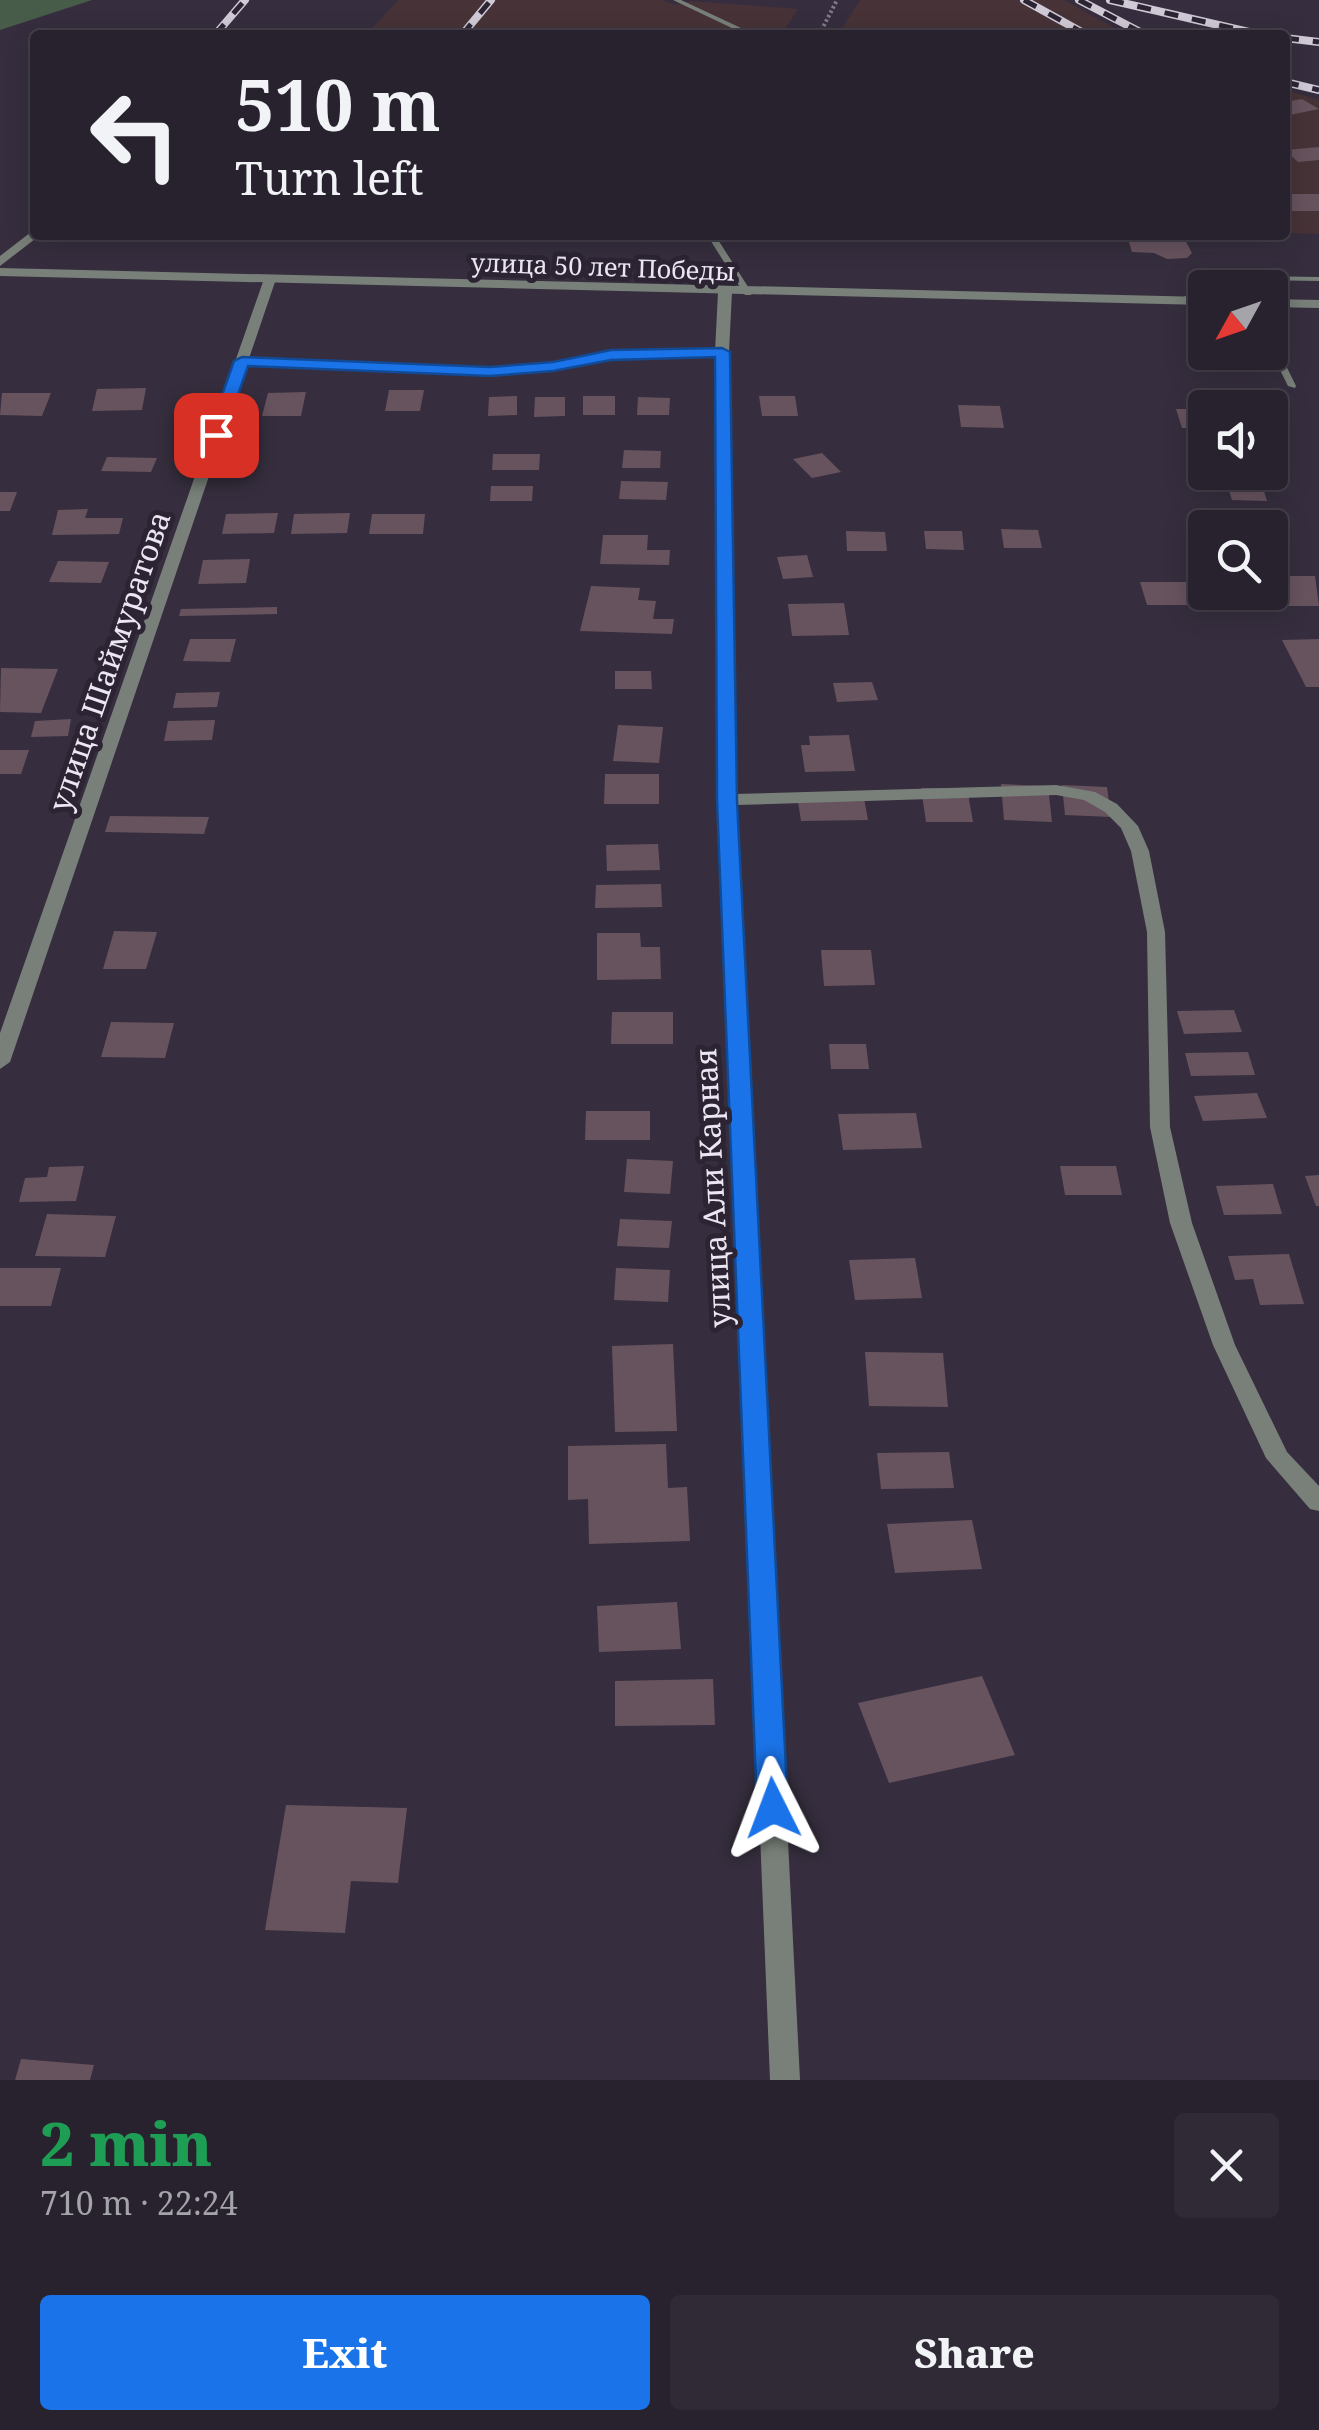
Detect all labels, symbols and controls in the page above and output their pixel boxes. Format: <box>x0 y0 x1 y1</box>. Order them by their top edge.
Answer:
text: 510 m <box>235 56 441 152</box>
icon: left <box>70 70 200 200</box>
text: Turn left <box>235 147 424 208</box>
street label: улица 50 лет Победы <box>470 244 736 288</box>
north arrow <box>1188 270 1288 370</box>
map controls <box>1188 270 1288 610</box>
button: sound <box>1188 390 1288 490</box>
pin <box>174 393 259 478</box>
icon: arrive <box>189 408 244 463</box>
street label: улица Шаймуратова <box>38 505 180 817</box>
button: search <box>1188 510 1288 610</box>
street label: улица Али Карная <box>684 1047 740 1329</box>
position arrow <box>721 1756 825 1860</box>
text: 2 min <box>40 2102 212 2184</box>
button: close <box>1174 2113 1279 2218</box>
text: 710 m · 22:24 <box>40 2181 238 2224</box>
button: Exit <box>40 2295 650 2410</box>
button: Share <box>670 2295 1279 2410</box>

